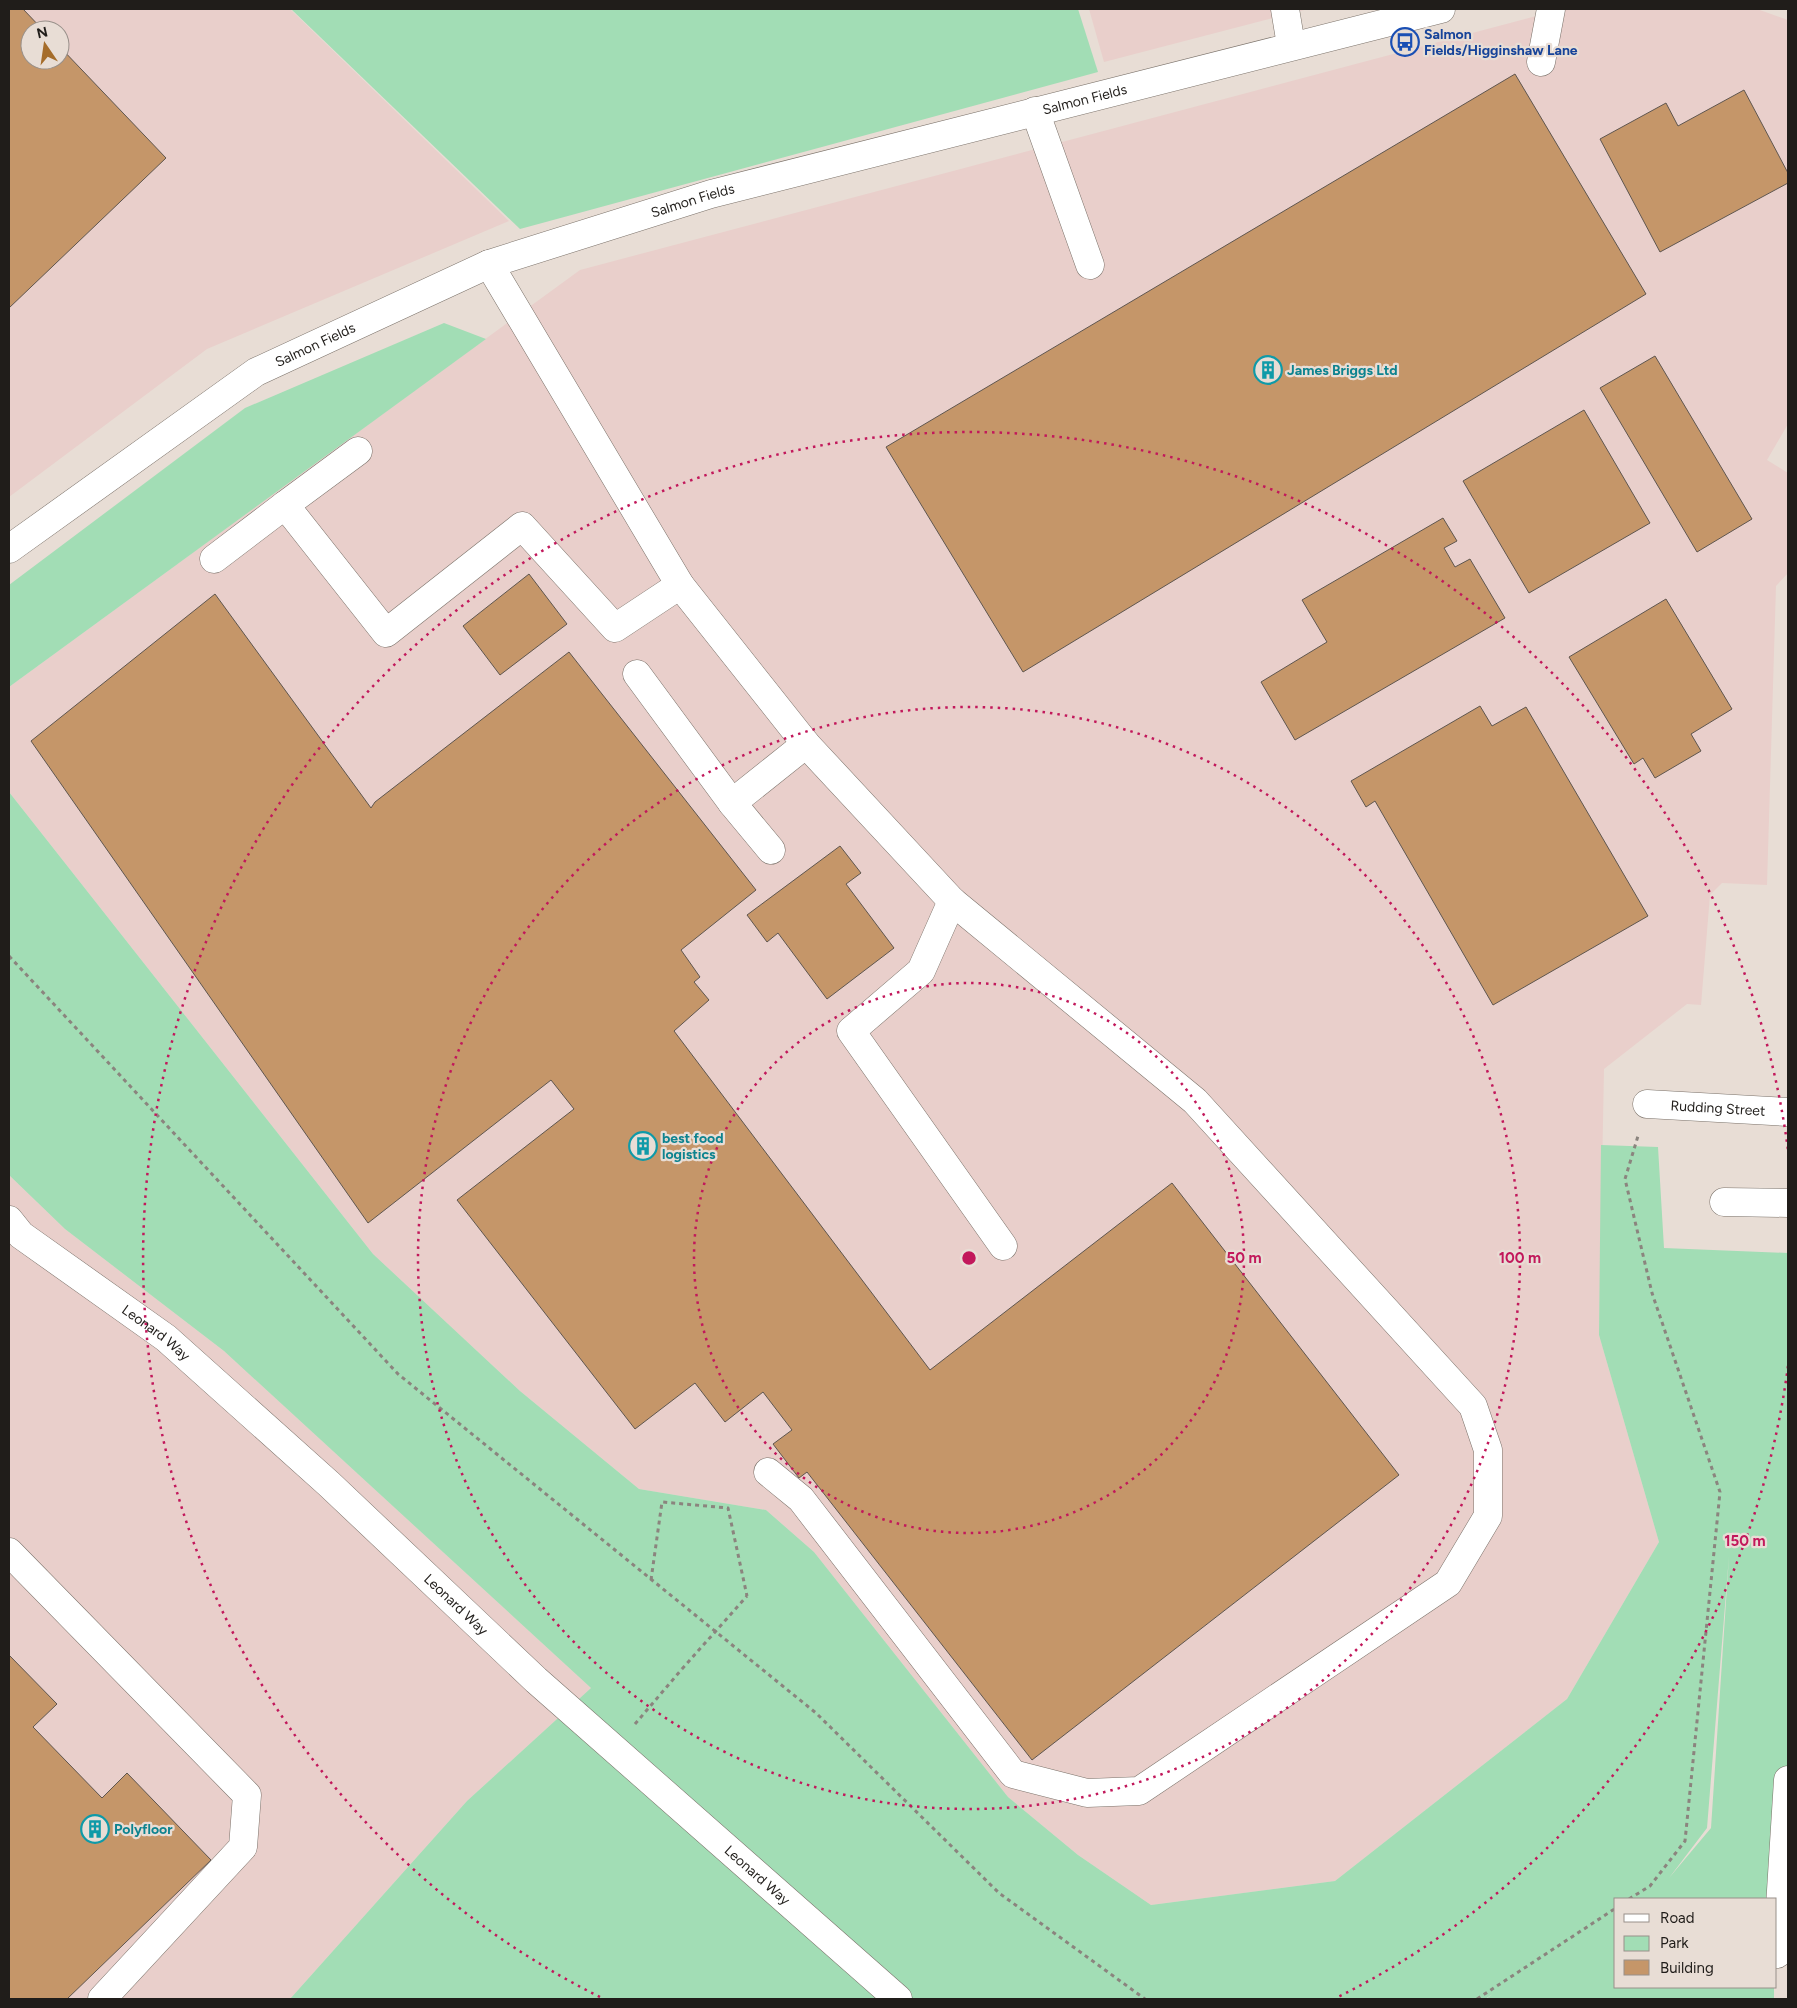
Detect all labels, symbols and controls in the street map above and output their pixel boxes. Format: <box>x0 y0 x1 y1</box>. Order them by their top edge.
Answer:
north arrow <box>20 20 70 70</box>
text: N <box>35 23 49 42</box>
place label: Salmon Fields/Higginshaw Lane <box>1424 26 1578 59</box>
bus stop icon: Salmon Fields/Higginshaw Lane <box>1390 27 1420 57</box>
street label: Salmon Fields <box>1041 81 1129 119</box>
street label: Salmon Fields <box>649 180 736 221</box>
street label: Salmon Fields <box>272 319 358 371</box>
building icon: James Briggs Ltd <box>1253 355 1283 385</box>
place label: James Briggs Ltd <box>1287 362 1398 379</box>
street label: Rudding Street <box>1670 1097 1766 1120</box>
place label: best food logistics <box>662 1130 724 1163</box>
building icon: best food logistics <box>628 1131 658 1161</box>
centre of rings <box>960 1249 978 1267</box>
text: 50 m <box>1226 1249 1262 1267</box>
text: 100 m <box>1499 1249 1541 1267</box>
street label: Leonard Way <box>118 1301 194 1365</box>
text: 150 m <box>1724 1532 1766 1550</box>
street label: Leonard Way <box>420 1570 492 1639</box>
building icon: Polyfloor <box>80 1814 110 1844</box>
place label: Polyfloor <box>114 1821 173 1838</box>
street label: Leonard Way <box>721 1842 794 1909</box>
legend <box>1614 1898 1777 1988</box>
text: Road <box>1660 1909 1695 1927</box>
text: Park <box>1660 1934 1689 1952</box>
text: Building <box>1660 1959 1714 1977</box>

